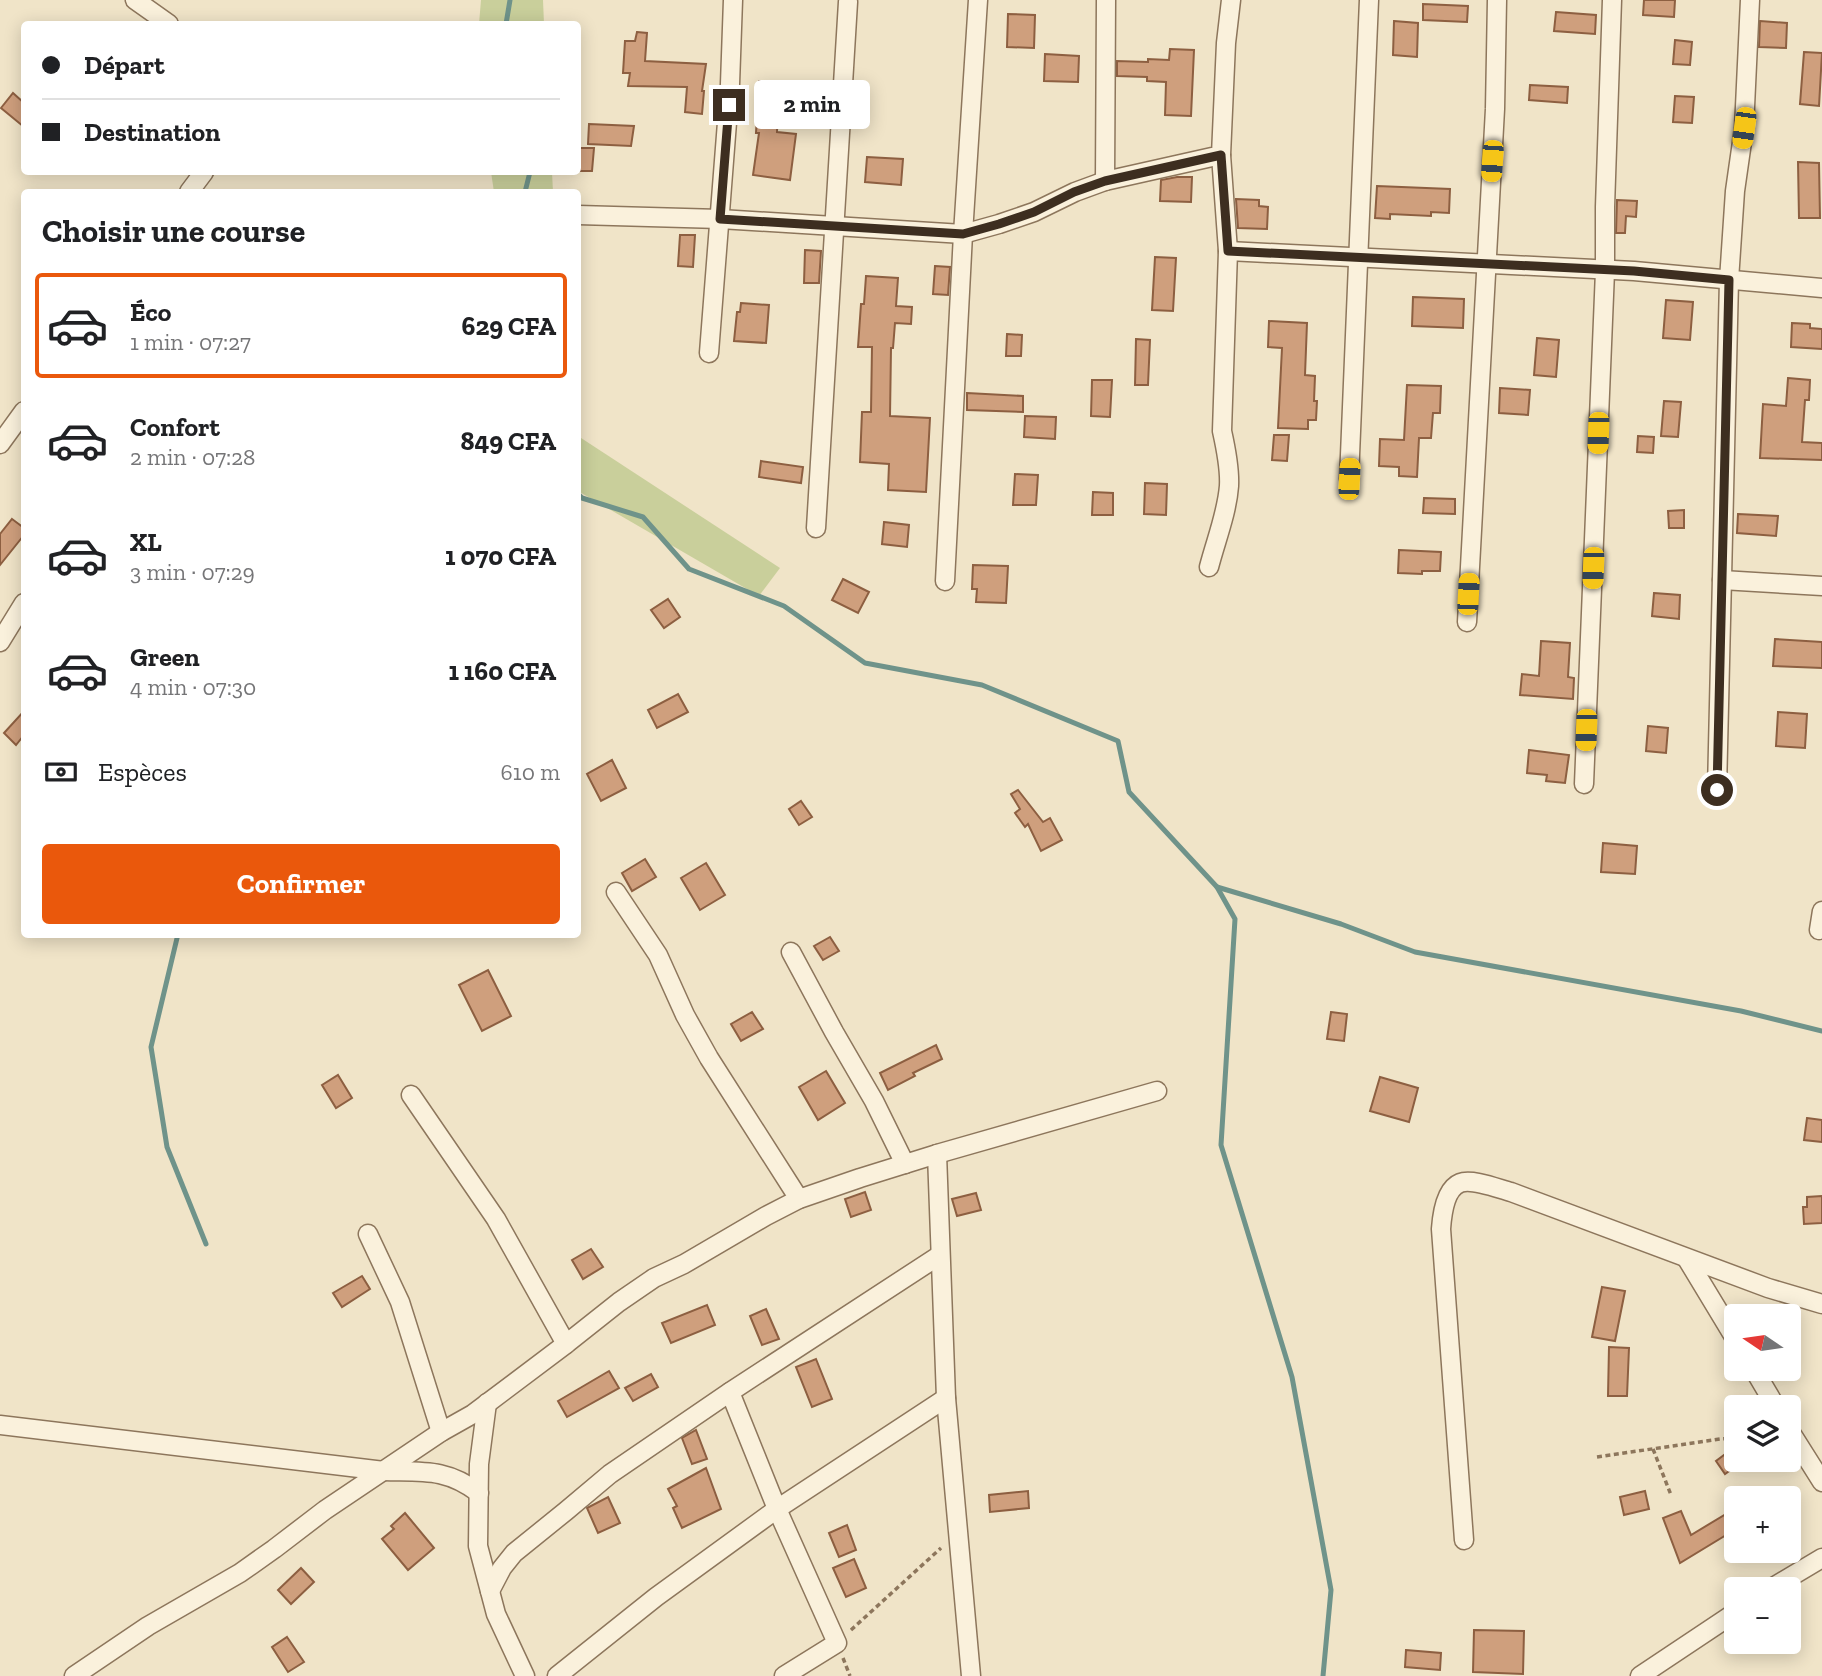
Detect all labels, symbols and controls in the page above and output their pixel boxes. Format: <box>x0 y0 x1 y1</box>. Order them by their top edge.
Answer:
text: Départ <box>84 49 165 81</box>
callout: 2 min <box>754 80 869 130</box>
route end <box>713 89 745 121</box>
text: 2 min <box>783 90 841 118</box>
car <box>1731 106 1758 150</box>
text: Destination <box>84 116 220 148</box>
car <box>1481 139 1504 183</box>
text: Choisir une course <box>42 212 305 250</box>
icon: car <box>46 294 109 357</box>
text: Éco <box>130 296 171 328</box>
text: 629 CFA <box>461 310 556 342</box>
text: 1 min · 07:27 <box>130 328 251 356</box>
icon: car <box>46 409 109 472</box>
text: Confort <box>130 411 220 443</box>
car <box>1587 412 1610 454</box>
text: 849 CFA <box>461 425 556 457</box>
text: 2 min · 07:28 <box>130 443 255 471</box>
car <box>1338 457 1361 501</box>
icon: car <box>46 524 109 587</box>
text: XL <box>130 526 162 558</box>
text: 1 070 CFA <box>445 540 556 572</box>
car <box>1582 547 1605 589</box>
text: 3 min · 07:29 <box>130 558 255 586</box>
car <box>1457 572 1480 616</box>
icon: car <box>46 639 109 702</box>
text: Green <box>130 641 200 673</box>
text: 1 160 CFA <box>448 655 556 687</box>
text: 4 min · 07:30 <box>130 673 256 701</box>
car <box>1575 709 1598 751</box>
icon: cash <box>42 753 80 791</box>
text: Espèces <box>98 756 187 788</box>
text: 610 m <box>501 758 560 786</box>
route start <box>1701 774 1733 806</box>
button: Confirmer <box>42 844 560 924</box>
north arrow <box>1724 1304 1801 1381</box>
map controls <box>1724 1304 1801 1654</box>
button: layers <box>1724 1395 1801 1472</box>
button: + <box>1724 1486 1801 1563</box>
button: − <box>1724 1577 1801 1654</box>

